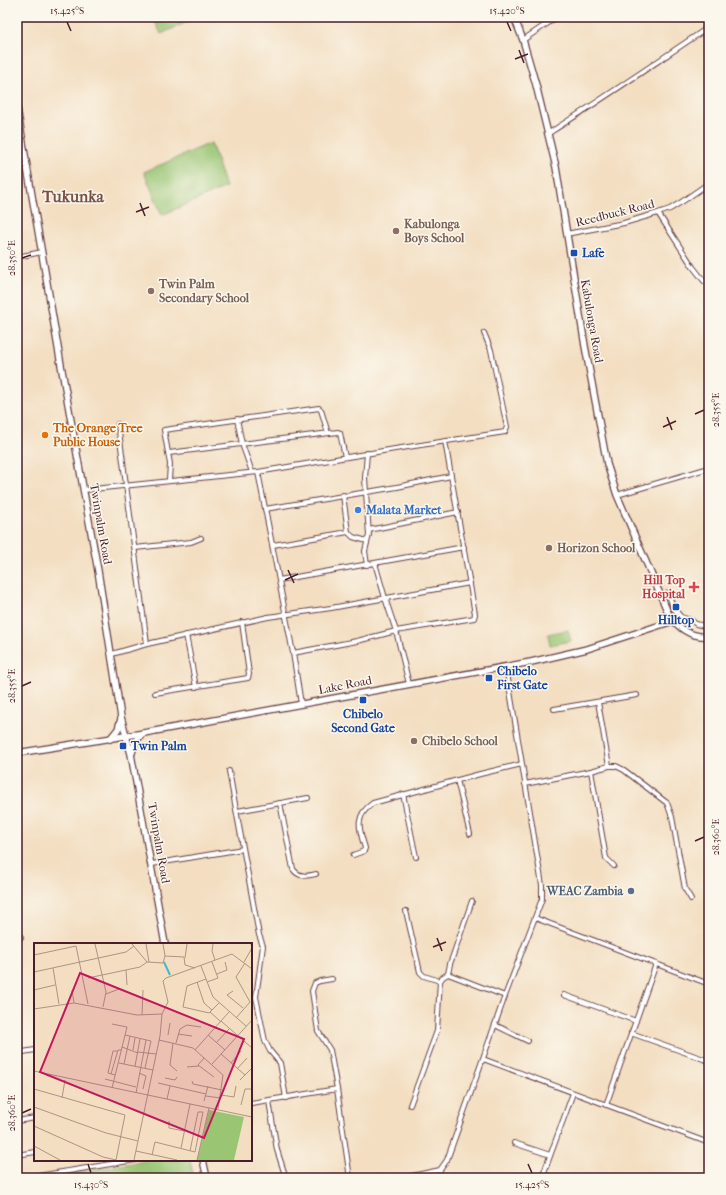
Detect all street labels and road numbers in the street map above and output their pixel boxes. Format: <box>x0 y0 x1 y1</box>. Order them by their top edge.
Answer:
street label: Reedbuck Road <box>574 196 656 230</box>
street label: Kabulonga Road <box>578 278 606 364</box>
street label: Twinpalm Road <box>87 482 115 566</box>
street label: Lake Road <box>317 673 373 697</box>
street label: Twinpalm Road <box>145 801 173 885</box>

